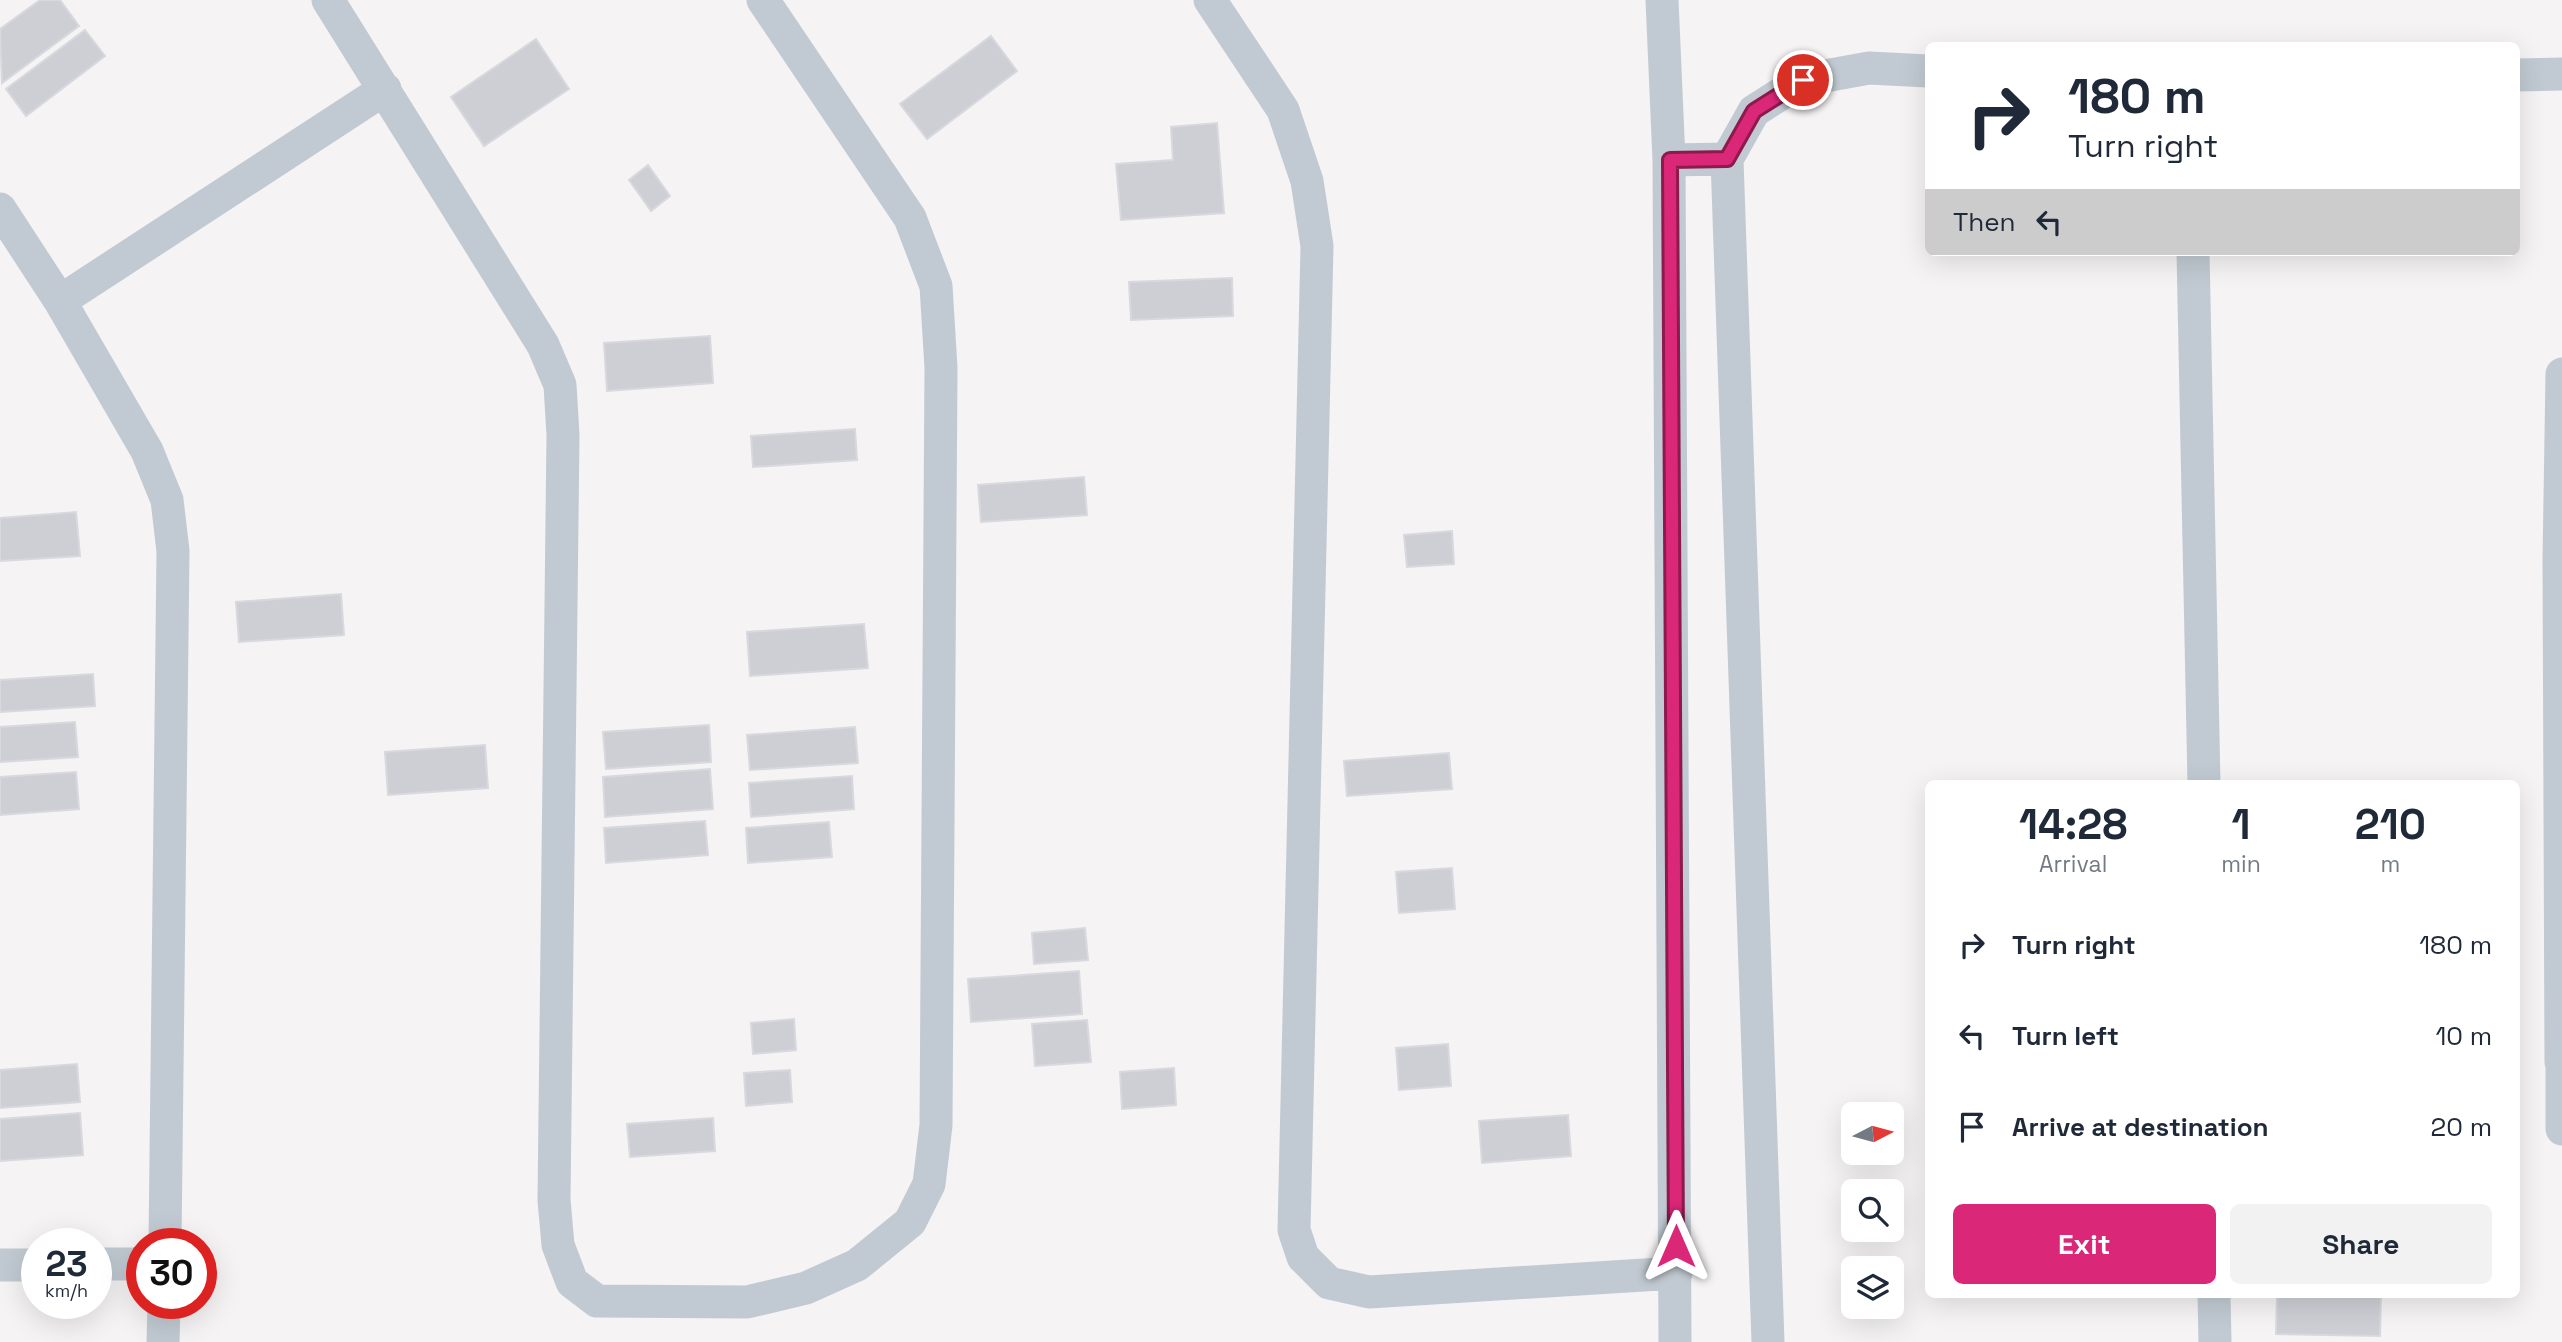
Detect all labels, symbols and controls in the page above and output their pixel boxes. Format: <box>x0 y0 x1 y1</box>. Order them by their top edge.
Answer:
pin <box>1773 50 1833 110</box>
icon: arrive <box>1784 61 1822 99</box>
text: 180 m <box>2068 65 2206 127</box>
icon: right <box>1953 70 2044 161</box>
text: Turn right <box>2068 126 2218 166</box>
icon: left <box>2030 203 2068 241</box>
text: Then <box>1953 205 2016 239</box>
text: 14:28 <box>2019 798 2127 851</box>
text: 1 <box>2232 798 2251 851</box>
text: 210 <box>2355 798 2426 851</box>
text: Arrival <box>2039 849 2107 879</box>
text: min <box>2221 849 2261 879</box>
text: m <box>2381 849 2400 879</box>
icon: right <box>1953 926 1991 964</box>
text: Turn right <box>2012 928 2136 962</box>
text: 180 m <box>2419 928 2492 962</box>
icon: left <box>1953 1017 1991 1055</box>
text: Turn left <box>2012 1019 2119 1053</box>
text: 10 m <box>2435 1019 2492 1053</box>
north arrow <box>1841 1102 1904 1166</box>
map controls <box>1841 1102 1904 1319</box>
icon: arrive <box>1953 1108 1991 1146</box>
text: Arrive at destination <box>2012 1110 2269 1144</box>
text: 20 m <box>2431 1110 2492 1144</box>
button: search <box>1841 1179 1904 1242</box>
button: Exit <box>1953 1204 2216 1284</box>
button: Share <box>2230 1204 2492 1284</box>
position arrow <box>1639 1209 1713 1283</box>
speed limit sign: 30 <box>126 1228 217 1319</box>
text: 23 <box>45 1242 88 1286</box>
button: layers <box>1841 1256 1904 1319</box>
text: km/h <box>45 1279 88 1302</box>

